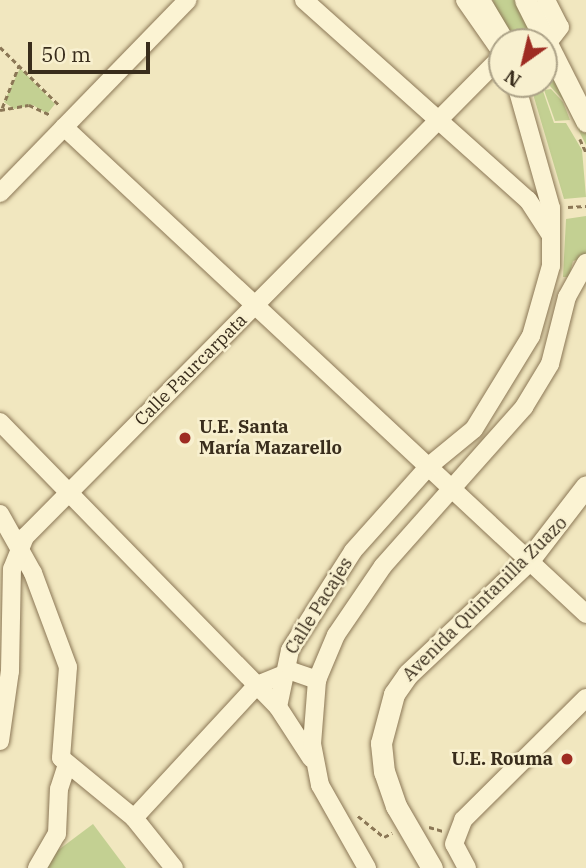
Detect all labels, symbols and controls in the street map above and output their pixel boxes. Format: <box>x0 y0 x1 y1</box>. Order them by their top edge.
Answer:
scale bar <box>32 28 154 72</box>
north arrow <box>488 28 558 98</box>
text: 50 m <box>41 40 91 68</box>
text: N <box>499 65 525 93</box>
street label: Calle Paurcarpata <box>130 309 252 431</box>
place label: U.E. Santa María Mazarello <box>199 417 342 460</box>
marker: U.E. Santa María Mazarello <box>177 430 193 446</box>
street label: Avenida Quintanilla Zuazo <box>398 512 572 686</box>
street label: Calle Pacajes <box>281 554 357 658</box>
place label: U.E. Rouma <box>451 748 553 770</box>
marker: U.E. Rouma <box>559 751 575 767</box>

